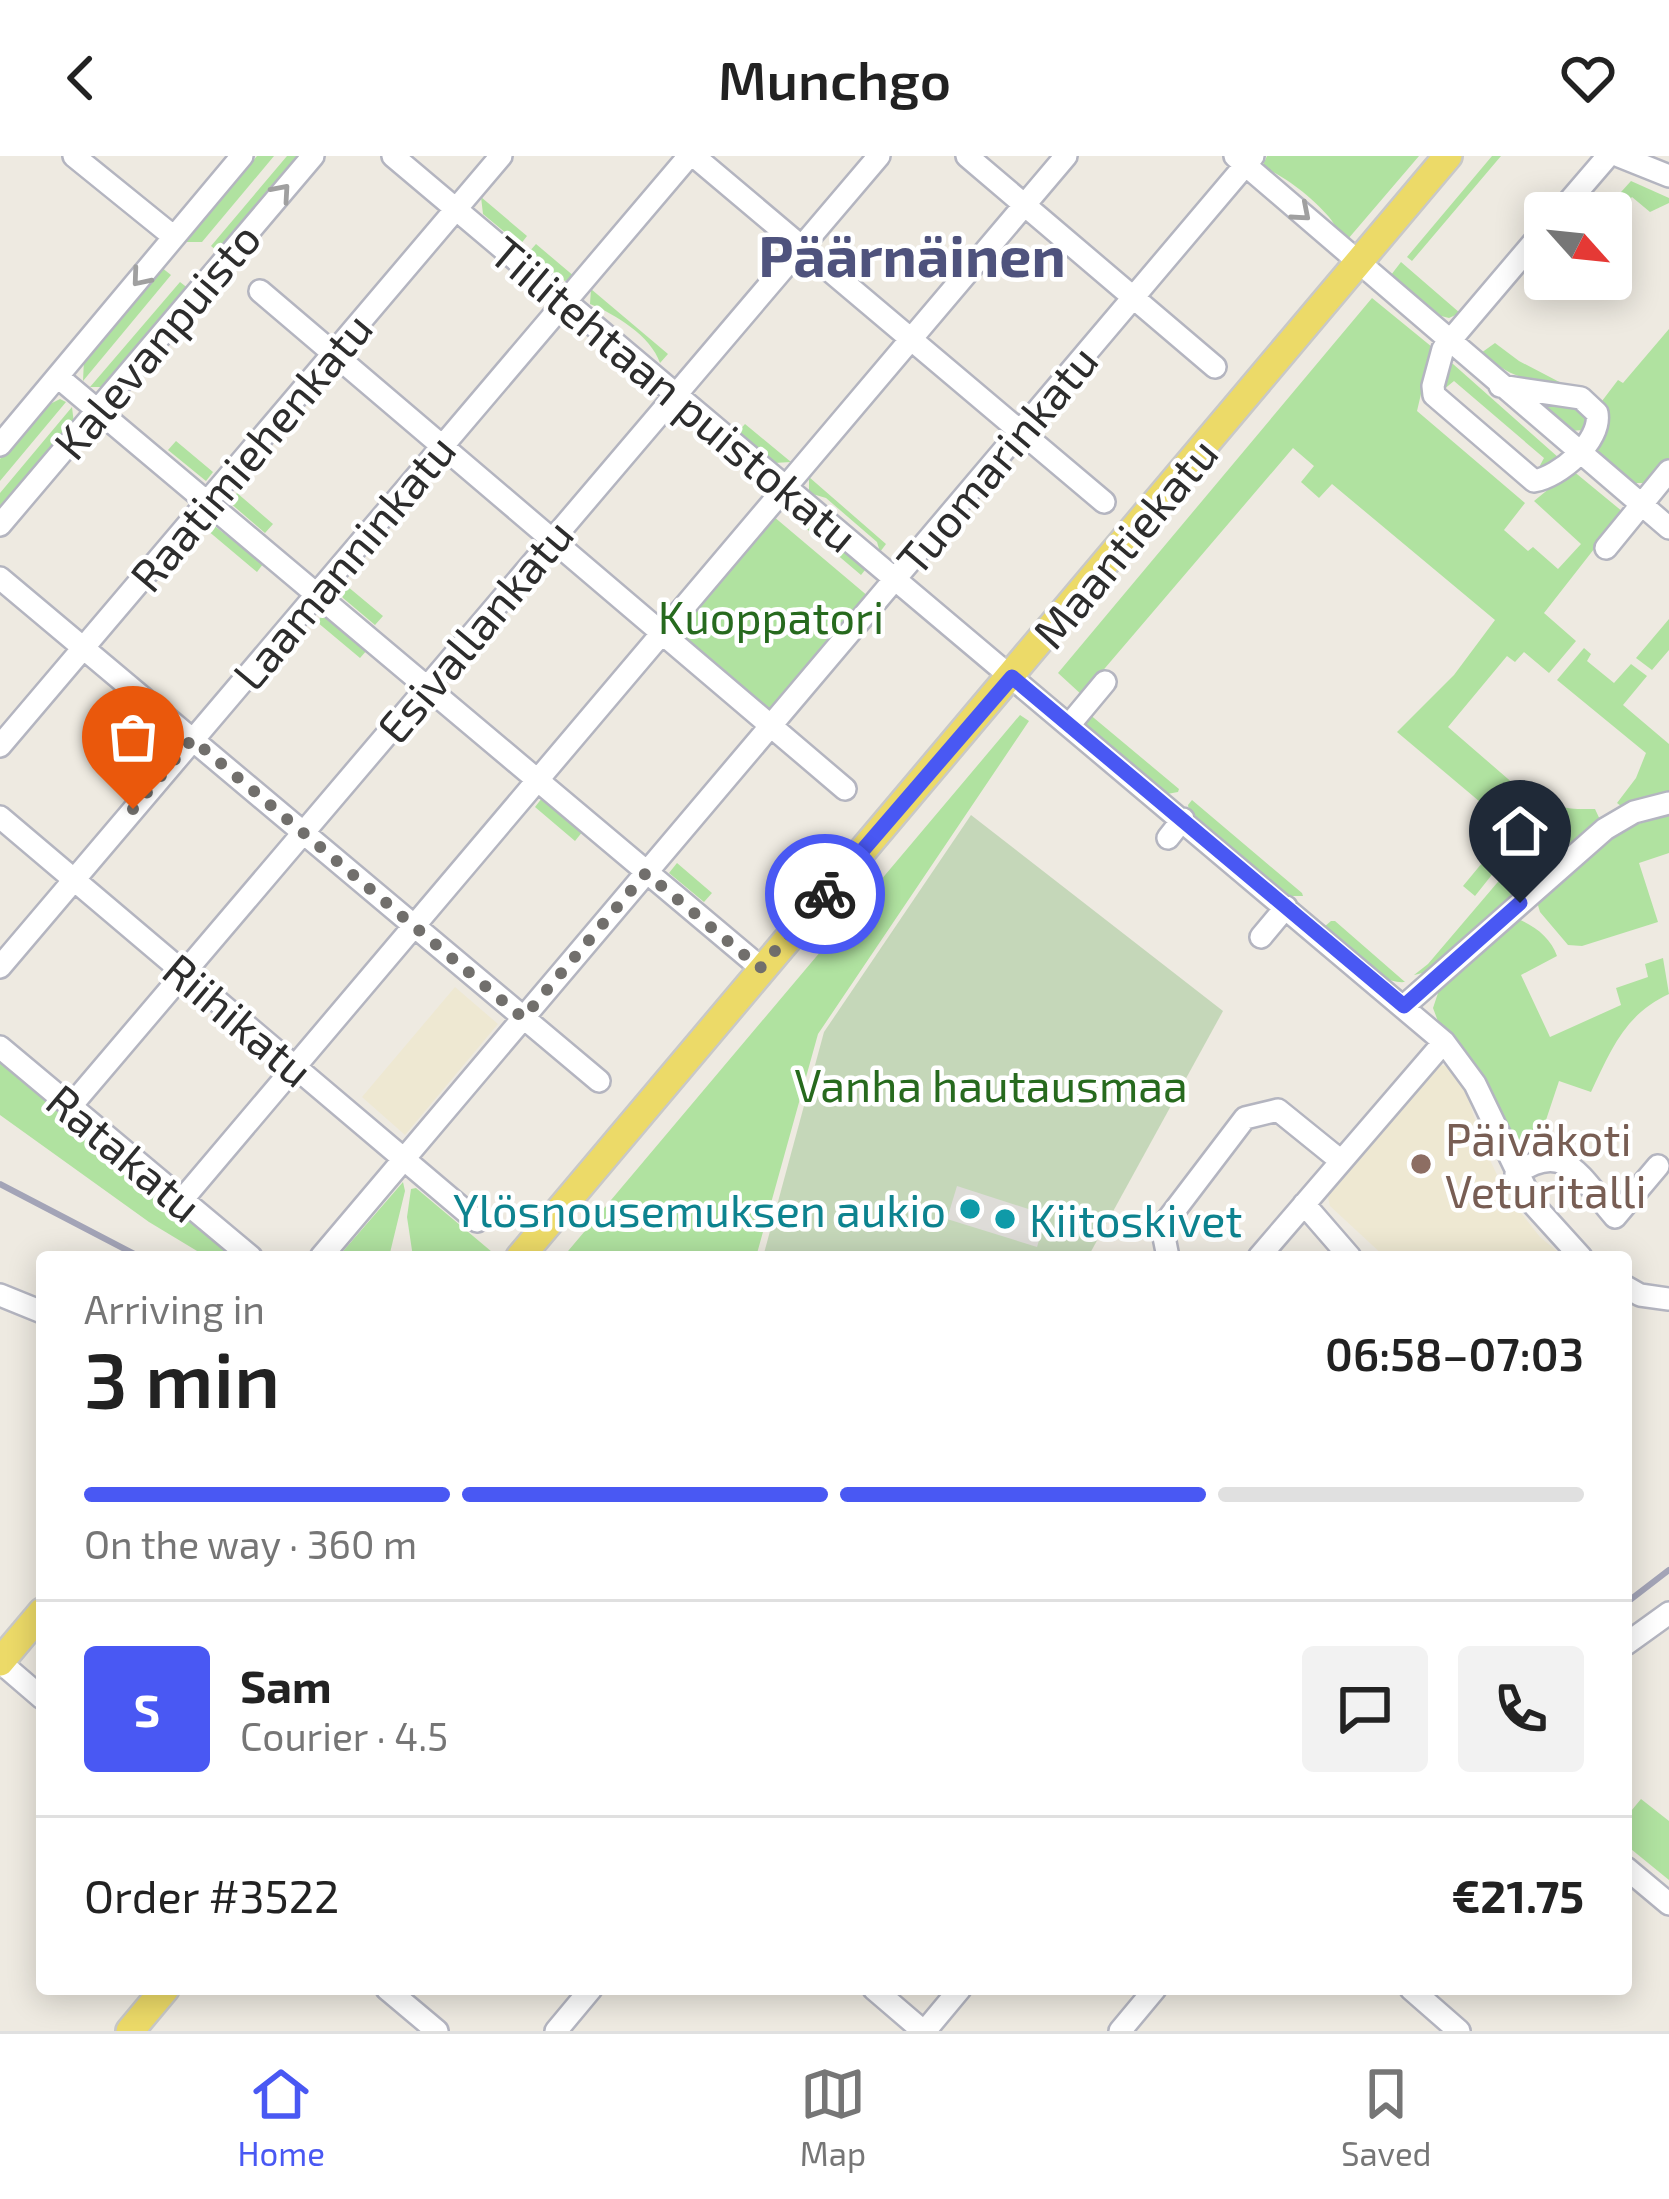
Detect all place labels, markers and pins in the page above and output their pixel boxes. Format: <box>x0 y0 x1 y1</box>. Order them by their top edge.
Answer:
pin <box>82 686 184 809</box>
pin <box>1469 780 1571 903</box>
place label: Päiväkoti Veturitalli <box>1445 1111 1647 1217</box>
marker: Päiväkoti Veturitalli <box>1408 1151 1434 1177</box>
place label: Ylösnousemuksen aukio <box>453 1182 946 1236</box>
place label: Kiitoskivet <box>1029 1192 1242 1246</box>
marker: Ylösnousemuksen aukio <box>957 1196 983 1222</box>
marker: Kiitoskivet <box>992 1206 1018 1232</box>

